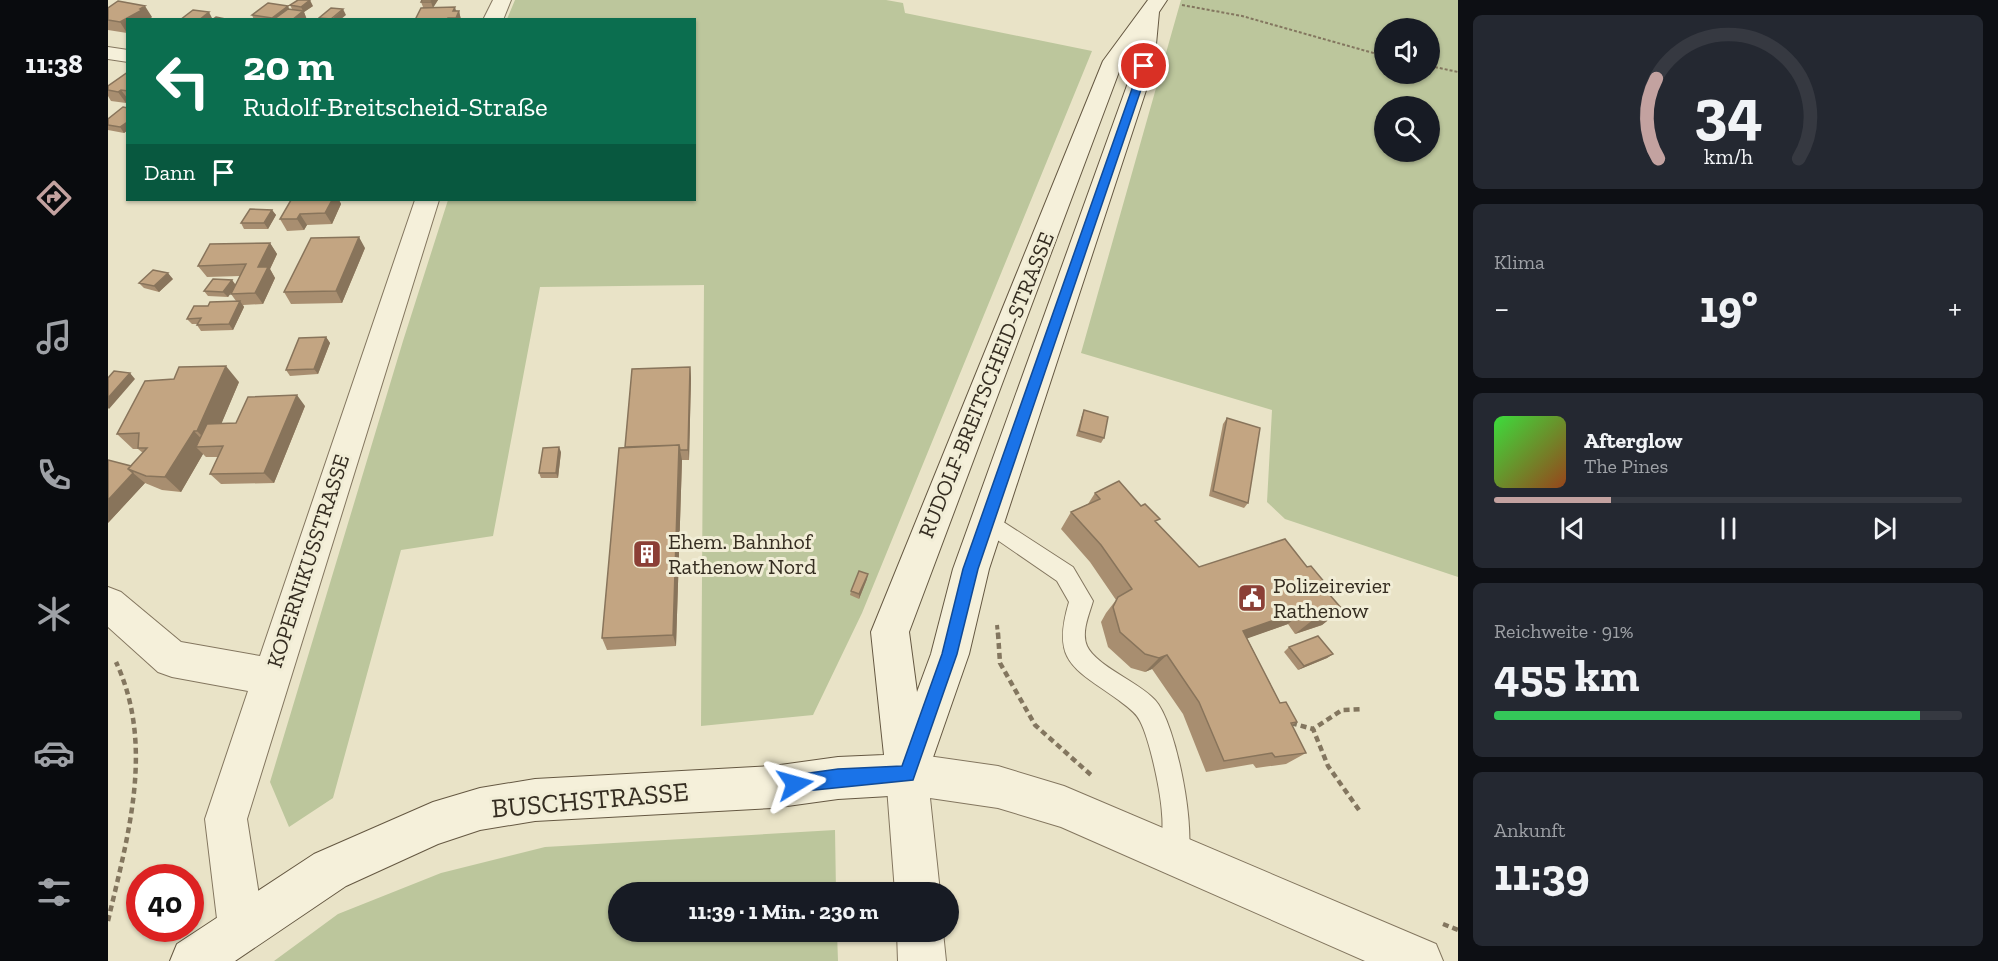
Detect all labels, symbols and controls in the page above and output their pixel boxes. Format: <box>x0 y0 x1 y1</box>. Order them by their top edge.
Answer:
map controls <box>1374 18 1440 162</box>
button: sound <box>1374 18 1440 84</box>
text: 20 m <box>243 40 334 91</box>
pin <box>1118 40 1169 91</box>
icon: left <box>144 42 222 120</box>
text: 11:38 <box>25 48 83 80</box>
icon: arrive <box>1127 49 1160 82</box>
text: 34 <box>1694 74 1762 149</box>
text: Rudolf-Breitscheid-Straße <box>243 91 548 123</box>
button: search <box>1374 96 1440 162</box>
text: km/h <box>1704 144 1752 169</box>
icon: arrive <box>207 156 240 189</box>
text: Dann <box>144 159 195 186</box>
icon: directions <box>33 177 75 219</box>
street label: RUDOLF-BREITSCHEID-STRASSE <box>912 228 1060 542</box>
text: Klima <box>1494 250 1545 274</box>
text: 19° <box>1700 280 1758 334</box>
text: − <box>1494 288 1509 327</box>
text: + <box>1948 288 1962 327</box>
icon: music <box>33 316 75 358</box>
text: Afterglow <box>1584 427 1682 454</box>
street label: KOPERNIKUSSTRASSE <box>261 451 355 671</box>
icon: phone <box>33 454 75 496</box>
text: The Pines <box>1584 454 1668 478</box>
icon: previous <box>1556 512 1589 545</box>
icon: pause <box>1712 512 1745 545</box>
icon: next <box>1868 512 1901 545</box>
place label: Ehem. Bahnhof Rathenow Nord <box>668 528 816 580</box>
building icon: Ehem. Bahnhof Rathenow Nord <box>631 538 663 570</box>
place label: Polizeirevier Rathenow <box>1273 572 1391 624</box>
public building icon: Polizeirevier Rathenow <box>1236 582 1268 614</box>
icon: climate <box>33 593 75 635</box>
text: Reichweite · 91% <box>1494 619 1634 643</box>
text: 455 km <box>1494 649 1639 703</box>
icon: car <box>33 732 75 774</box>
position arrow <box>763 752 827 816</box>
street label: BUSCHSTRASSE <box>490 775 690 825</box>
text: Ankunft <box>1494 818 1565 842</box>
text: 11:39 <box>1494 848 1590 902</box>
speed limit sign: 40 <box>126 864 204 942</box>
icon: filters <box>33 871 75 913</box>
text: 11:39 · 1 Min. · 230 m <box>688 898 879 925</box>

